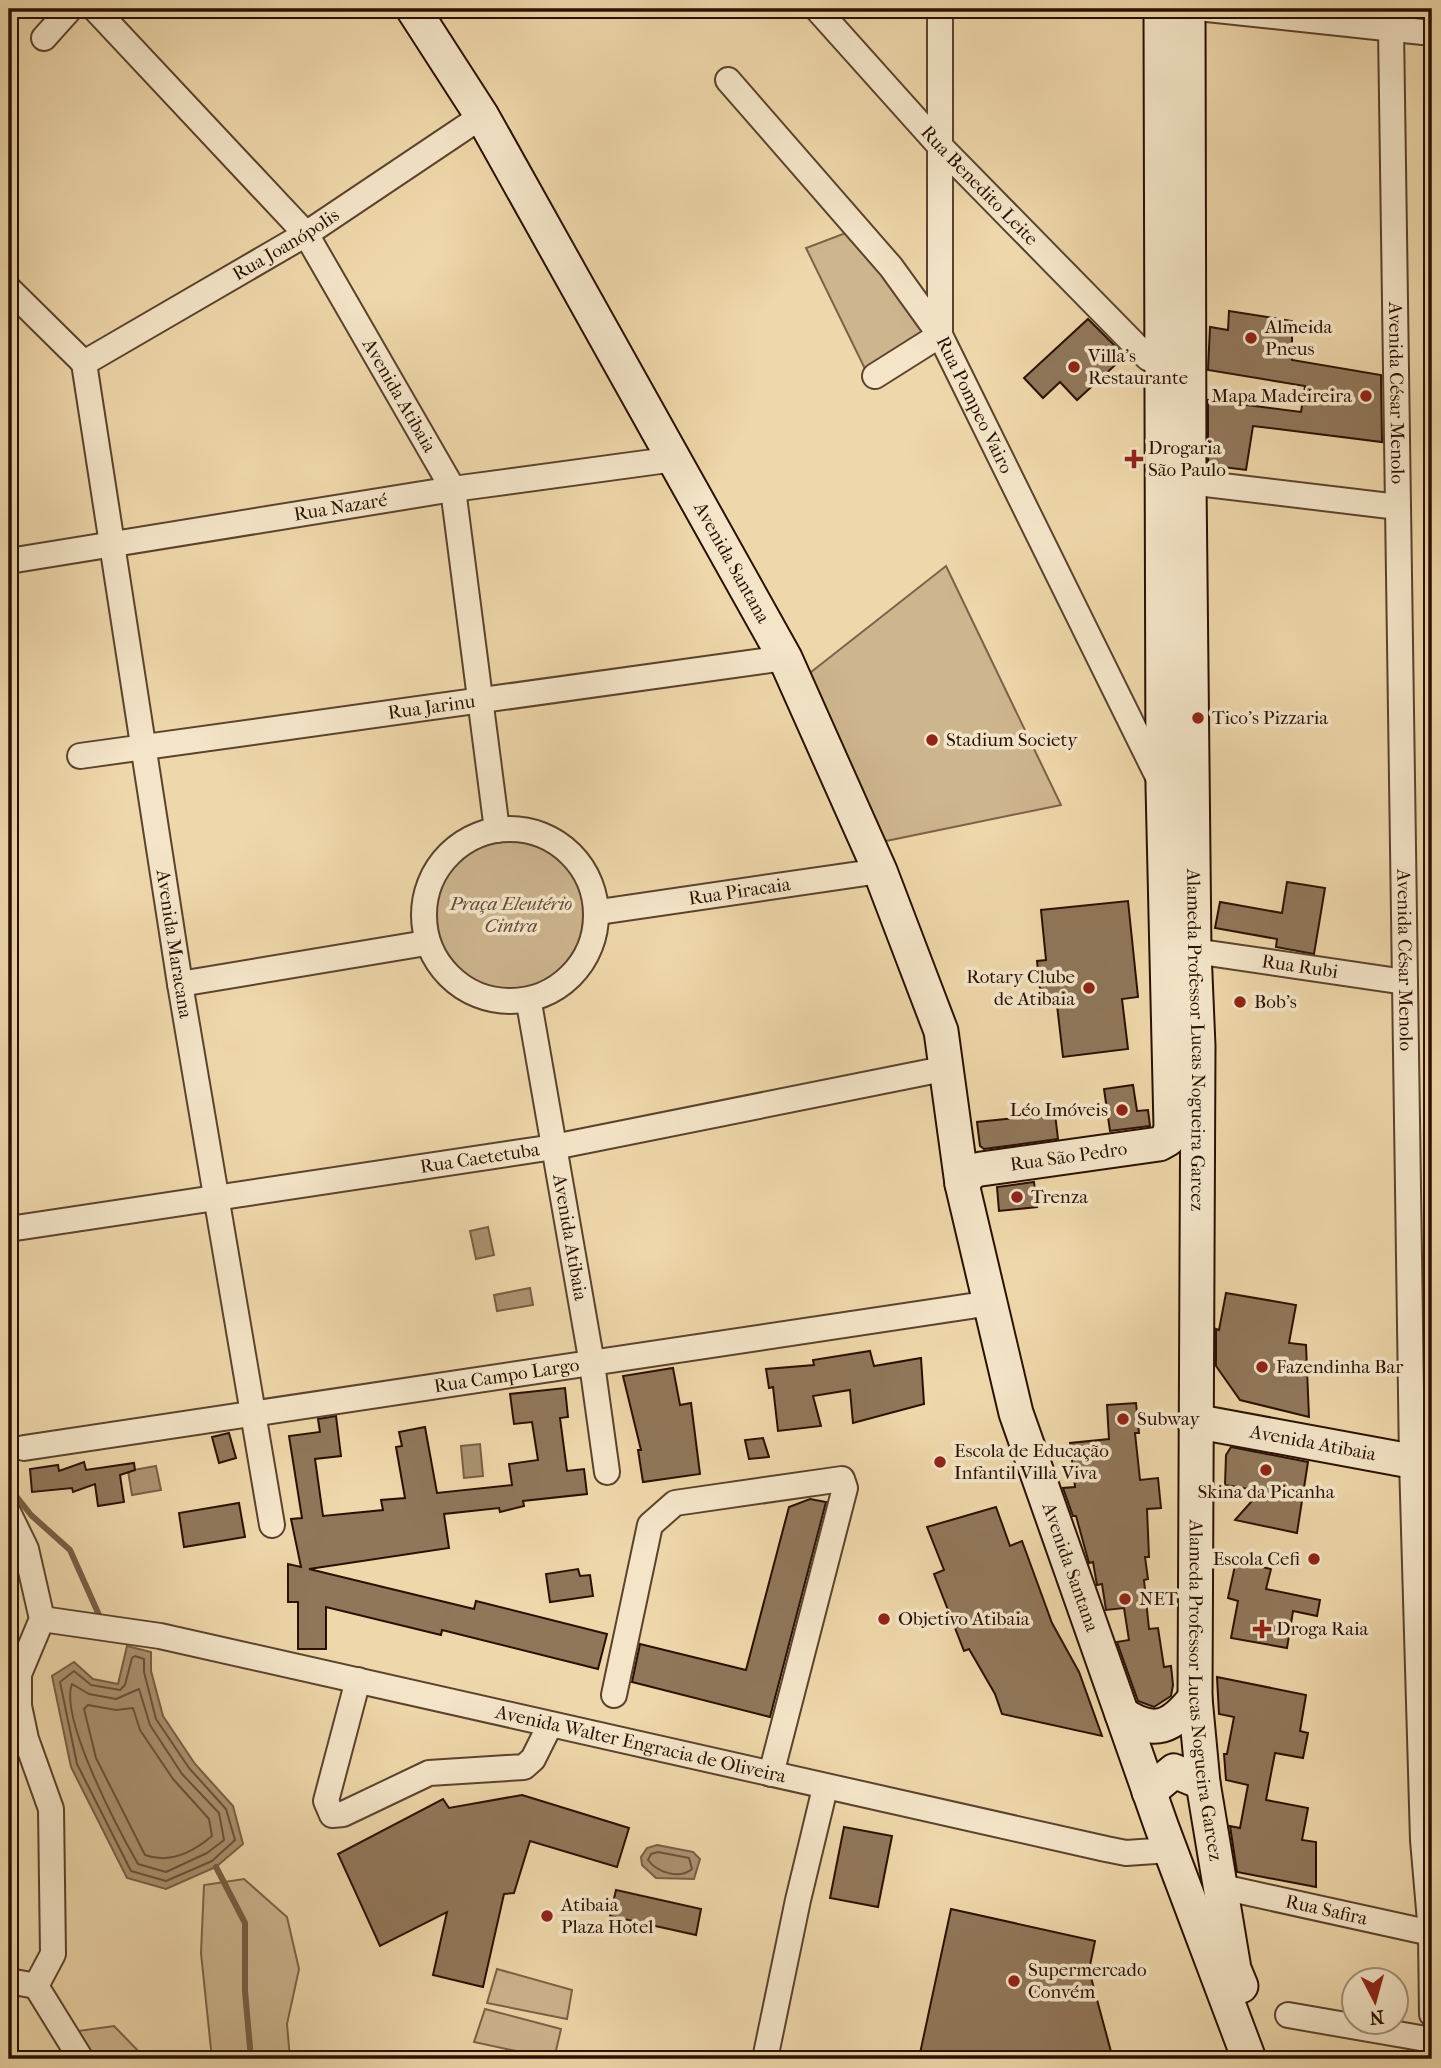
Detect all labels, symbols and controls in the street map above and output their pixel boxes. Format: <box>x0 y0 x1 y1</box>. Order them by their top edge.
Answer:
street label: Rua Benedito Leite <box>916 121 1042 250</box>
street label: Rua Joanópolis <box>229 204 343 285</box>
street label: Avenida César Menolo <box>1384 301 1409 485</box>
place label: Almeida Pneus <box>1264 316 1333 360</box>
marker: Almeida Pneus <box>1243 330 1259 346</box>
street label: Rua Pompeo Vairo <box>931 333 1018 477</box>
street label: Avenida Atibaia <box>357 334 441 457</box>
place label: Villa's Restaurante <box>1087 345 1188 389</box>
marker: Villa's Restaurante <box>1066 359 1082 375</box>
place label: Mapa Madeireira <box>1211 385 1352 407</box>
marker: Mapa Madeireira <box>1358 388 1374 404</box>
place label: Drogaria São Paulo <box>1148 437 1226 481</box>
marker: Drogaria São Paulo <box>1126 451 1142 467</box>
street label: Rua Nazaré <box>292 489 389 526</box>
street label: Avenida Santana <box>689 497 774 627</box>
street label: Rua Jarinu <box>387 690 477 724</box>
place label: Tico's Pizzaria <box>1212 707 1328 729</box>
marker: Tico's Pizzaria <box>1190 710 1206 726</box>
place label: Stadium Society <box>946 729 1078 751</box>
marker: Stadium Society <box>924 732 940 748</box>
street label: Avenida Maracana <box>151 867 197 1020</box>
street label: Alameda Professor Lucas Nogueira Garcez <box>1182 868 1209 1211</box>
street label: Avenida César Menolo <box>1392 868 1417 1051</box>
street label: Rua Piracaia <box>687 873 792 910</box>
park label: Praça Eleutério Cintra <box>449 893 572 937</box>
street label: Rua Rubi <box>1260 950 1340 983</box>
place label: Rotary Clube de Atibaia <box>966 966 1075 1010</box>
marker: Rotary Clube de Atibaia <box>1081 980 1097 996</box>
place label: Bob's <box>1254 991 1297 1013</box>
marker: Bob's <box>1232 994 1248 1010</box>
place label: Léo Imóveis <box>1010 1099 1108 1121</box>
marker: Léo Imóveis <box>1114 1102 1130 1118</box>
street label: Rua Caetetuba <box>418 1138 541 1178</box>
street label: Rua São Pedro <box>1009 1138 1129 1176</box>
street label: Avenida Atibaia <box>548 1172 592 1303</box>
place label: Trenza <box>1031 1186 1088 1208</box>
marker: Trenza <box>1009 1189 1025 1205</box>
street label: Rua Campo Largo <box>432 1354 581 1397</box>
place label: Fazendinha Bar <box>1276 1356 1404 1378</box>
marker: Fazendinha Bar <box>1254 1359 1270 1375</box>
place label: Subway <box>1137 1408 1200 1430</box>
marker: Subway <box>1115 1411 1131 1427</box>
street label: Avenida Atibaia <box>1247 1420 1378 1465</box>
place label: Escola de Educação Infantil Villa Viva <box>954 1440 1109 1484</box>
marker: Escola de Educação Infantil Villa Viva <box>932 1454 948 1470</box>
marker: Skina da Picanha <box>1258 1462 1274 1478</box>
place label: Skina da Picanha <box>1198 1481 1335 1503</box>
street label: Avenida Santana <box>1037 1499 1103 1635</box>
street label: Alameda Professor Lucas Nogueira Garcez <box>1184 1519 1227 1863</box>
place label: Escola Cefi <box>1213 1548 1300 1570</box>
marker: Escola Cefi <box>1306 1551 1322 1567</box>
place label: NET <box>1139 1588 1178 1610</box>
marker: NET <box>1117 1591 1133 1607</box>
place label: Objetivo Atibaia <box>898 1608 1030 1630</box>
marker: Objetivo Atibaia <box>876 1611 892 1627</box>
place label: Droga Raia <box>1276 1618 1369 1640</box>
marker: Droga Raia <box>1254 1621 1270 1637</box>
street label: Avenida Walter Engracia de Oliveira <box>492 1701 788 1788</box>
street label: Rua Safira <box>1283 1890 1370 1930</box>
place label: Atibaia Plaza Hotel <box>560 1894 653 1938</box>
marker: Atibaia Plaza Hotel <box>539 1908 555 1924</box>
place label: Supermercado Convém <box>1028 1959 1147 2003</box>
north arrow <box>1340 1966 1410 2036</box>
marker: Supermercado Convém <box>1006 1973 1022 1989</box>
text: N <box>1368 2005 1385 2029</box>

